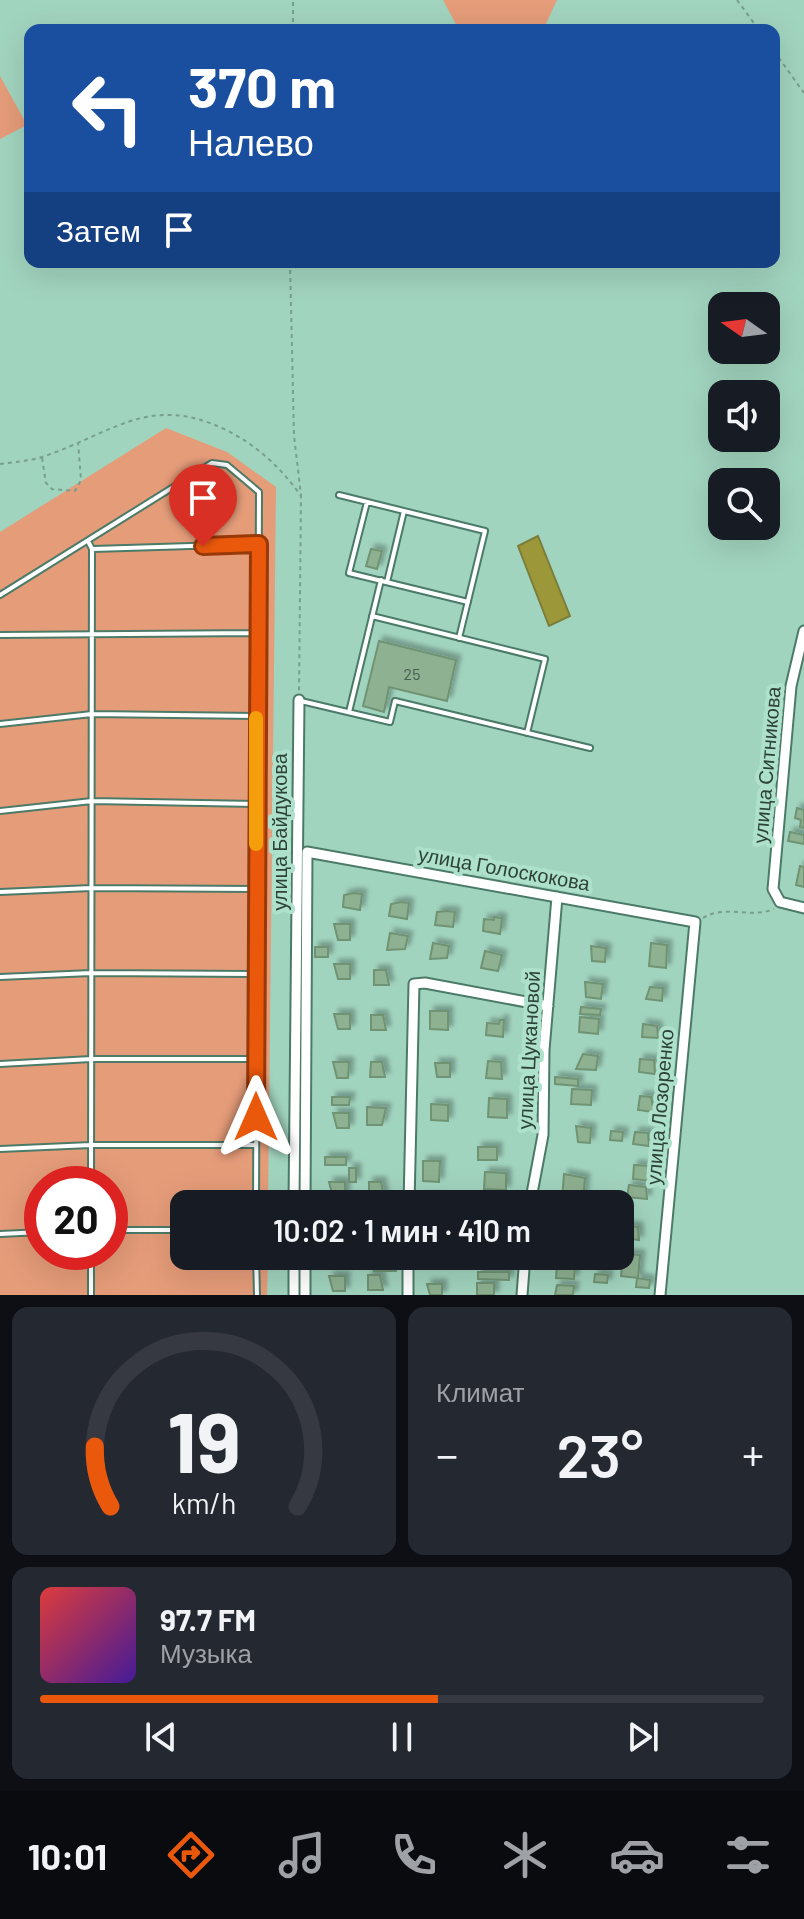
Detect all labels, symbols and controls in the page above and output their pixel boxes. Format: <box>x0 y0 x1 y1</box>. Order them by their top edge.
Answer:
text: 370 m <box>188 52 336 119</box>
icon: left <box>56 56 160 160</box>
text: Налево <box>188 120 314 163</box>
icon: arrive <box>157 208 201 252</box>
text: Затем <box>56 212 141 248</box>
north arrow <box>708 292 780 364</box>
map controls <box>708 292 780 540</box>
button: sound <box>708 380 780 452</box>
pin <box>169 464 237 546</box>
button: search <box>708 468 780 540</box>
icon: arrive <box>181 476 225 520</box>
house number: 25 <box>404 664 420 683</box>
street label: улица Ситникова <box>747 684 785 844</box>
street label: улица Байдукова <box>267 752 291 911</box>
street label: улица Голоскокова <box>416 841 593 895</box>
street label: улица Цукановой <box>512 970 544 1130</box>
street label: улица Лозоренко <box>640 1028 678 1186</box>
position arrow <box>214 1075 298 1159</box>
speed limit sign: 20 <box>24 1166 128 1270</box>
text: 10:02 · 1 мин · 410 m <box>273 1212 531 1248</box>
text: Климат <box>436 1376 525 1407</box>
text: 19 <box>167 1390 241 1490</box>
text: 23° <box>557 1418 643 1490</box>
text: − <box>436 1427 458 1480</box>
text: + <box>742 1427 764 1480</box>
text: km/h <box>172 1485 236 1520</box>
text: 97.7 FM <box>160 1601 256 1637</box>
text: Музыка <box>160 1637 252 1668</box>
icon: previous <box>139 1715 183 1759</box>
icon: pause <box>380 1715 424 1759</box>
icon: next <box>621 1715 665 1759</box>
icon: directions <box>163 1827 219 1883</box>
icon: music <box>274 1827 330 1883</box>
icon: phone <box>386 1827 442 1883</box>
icon: climate <box>497 1827 553 1883</box>
icon: car <box>609 1827 665 1883</box>
icon: filters <box>720 1827 776 1883</box>
text: 10:01 <box>28 1834 107 1877</box>

